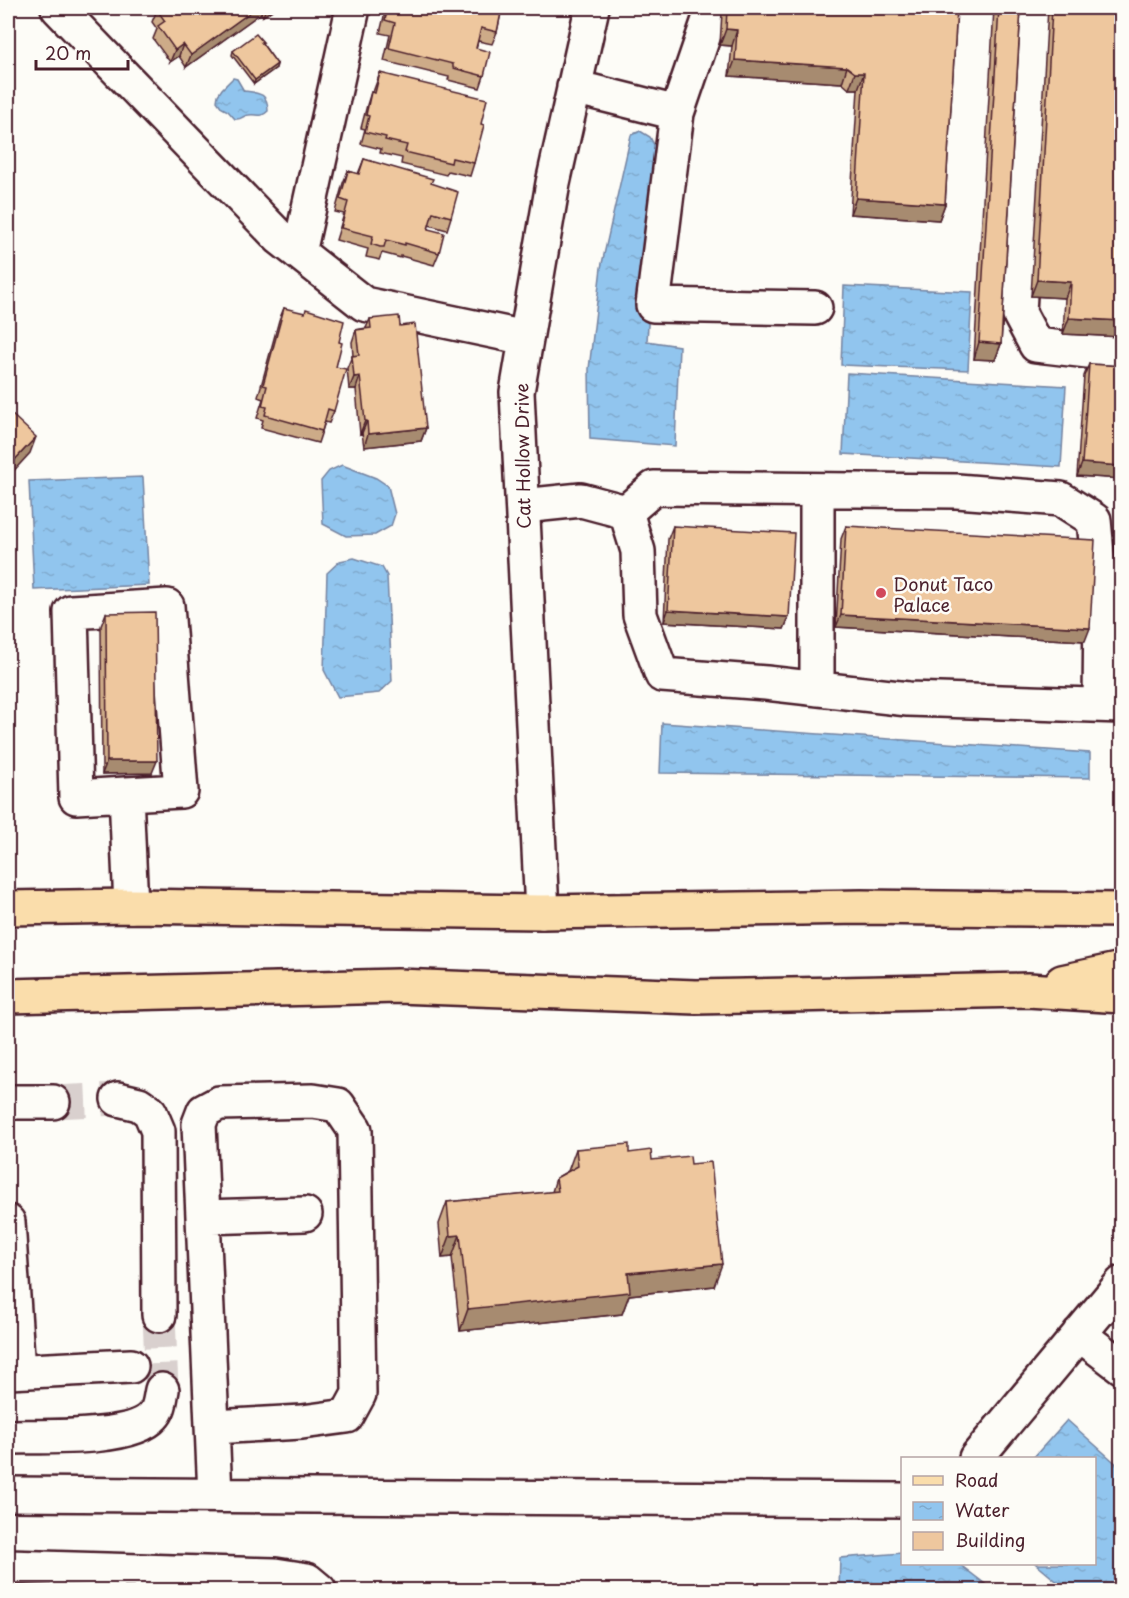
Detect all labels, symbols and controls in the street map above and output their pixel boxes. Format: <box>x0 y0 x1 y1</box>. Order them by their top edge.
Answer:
scale bar <box>36 33 128 71</box>
text: 20 m <box>45 39 91 66</box>
street label: Cat Hollow Drive <box>507 383 537 529</box>
place label: Donut Taco Palace <box>893 570 993 618</box>
marker: Donut Taco Palace <box>874 586 888 600</box>
legend <box>901 1457 1096 1565</box>
text: Road <box>955 1466 999 1493</box>
text: Water <box>955 1496 1010 1523</box>
text: Building <box>955 1526 1025 1553</box>

